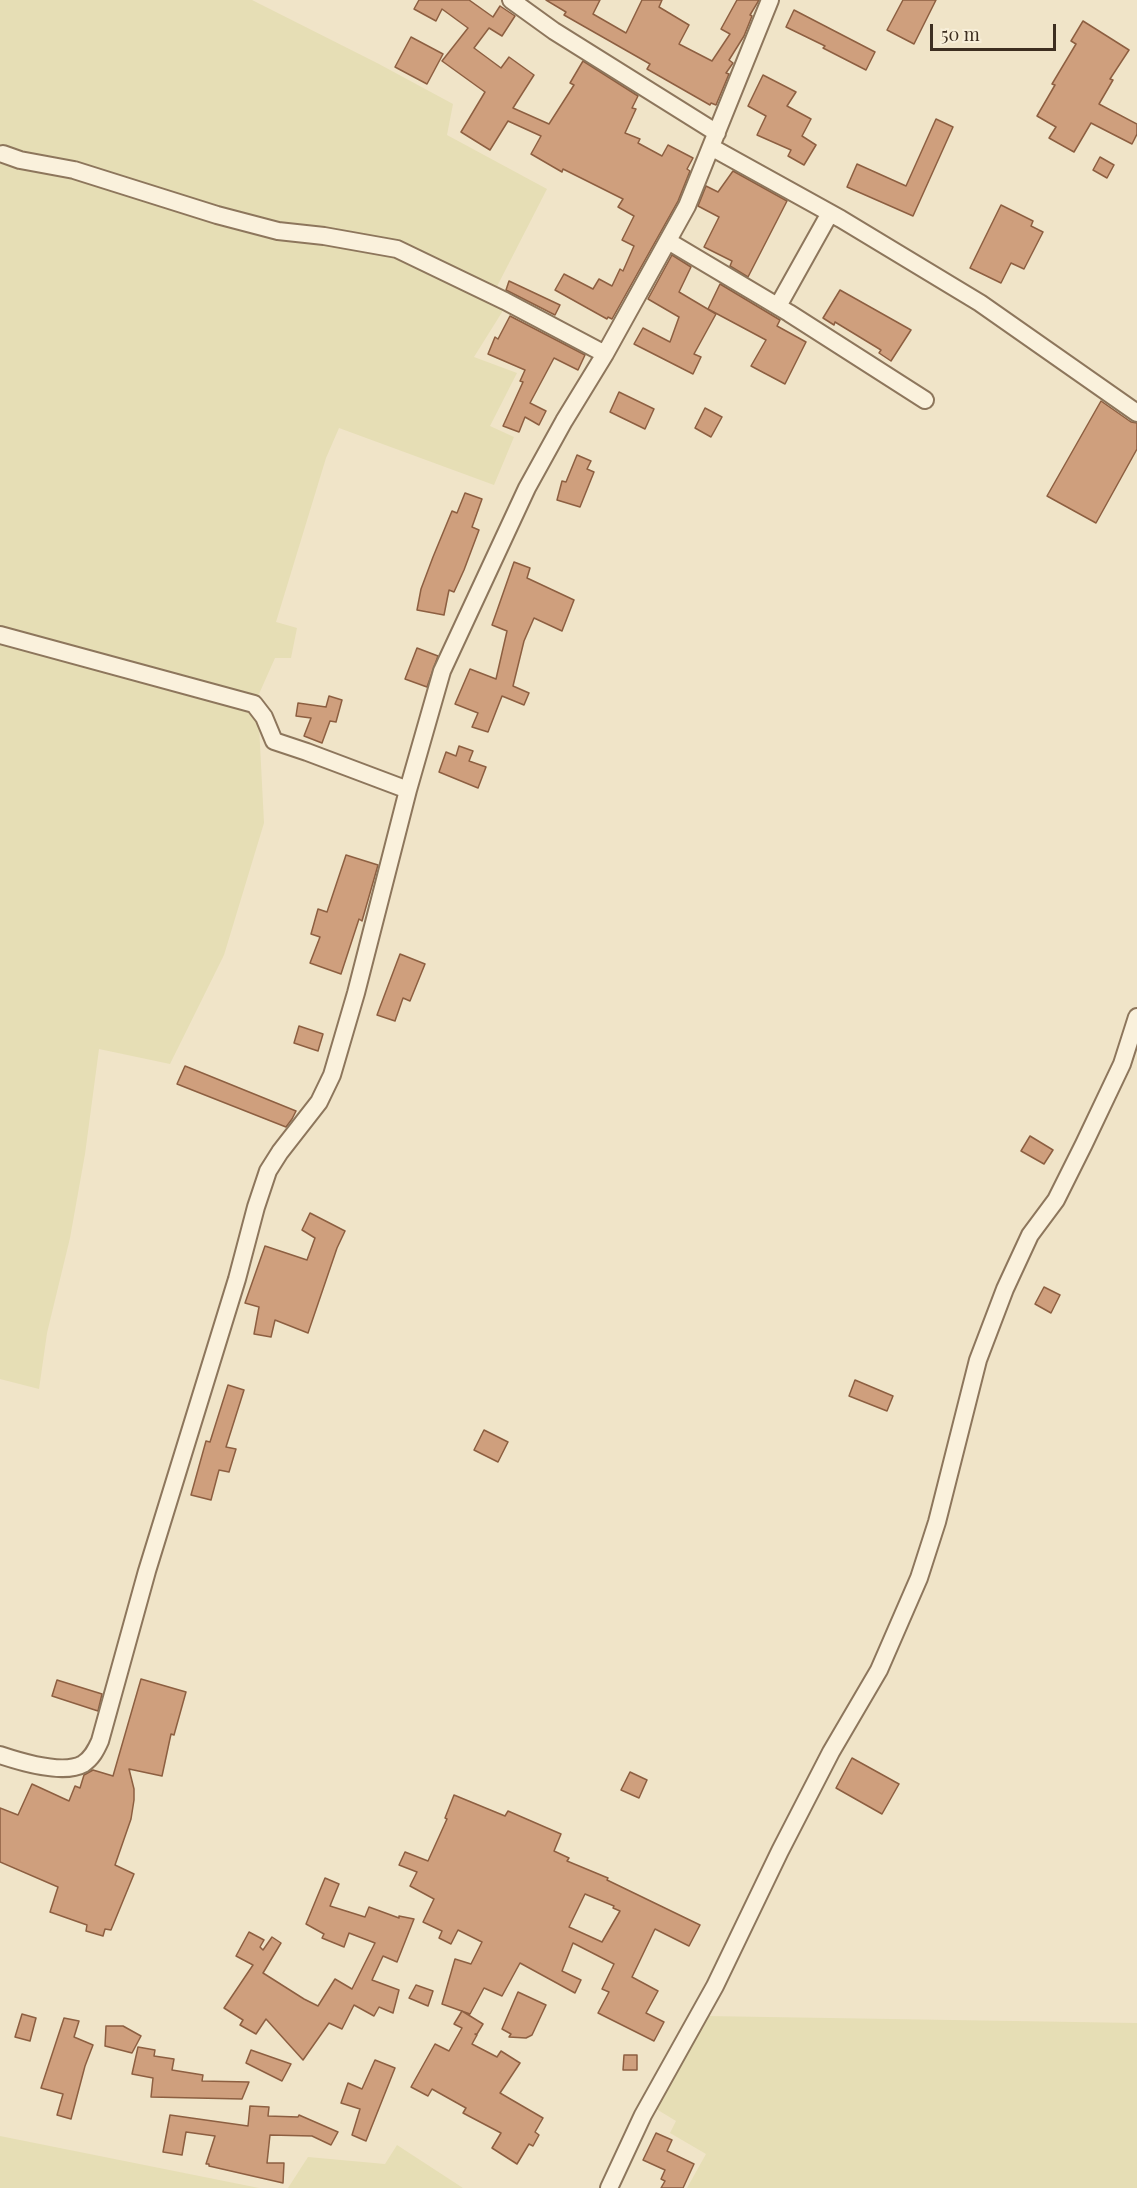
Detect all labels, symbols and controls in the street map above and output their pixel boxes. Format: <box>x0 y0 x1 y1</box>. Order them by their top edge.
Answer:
scale bar <box>933 12 1059 50</box>
text: 50 m <box>941 22 980 46</box>

